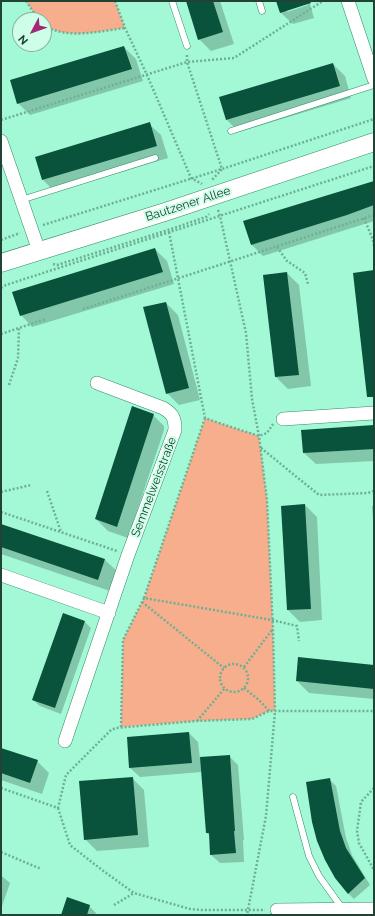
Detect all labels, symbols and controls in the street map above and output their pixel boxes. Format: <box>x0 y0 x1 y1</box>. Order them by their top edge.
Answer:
north arrow <box>12 12 52 52</box>
text: N <box>16 32 31 47</box>
street label: Bautzener Allee <box>144 183 232 225</box>
street label: Semmelweisstraße <box>128 435 180 539</box>

